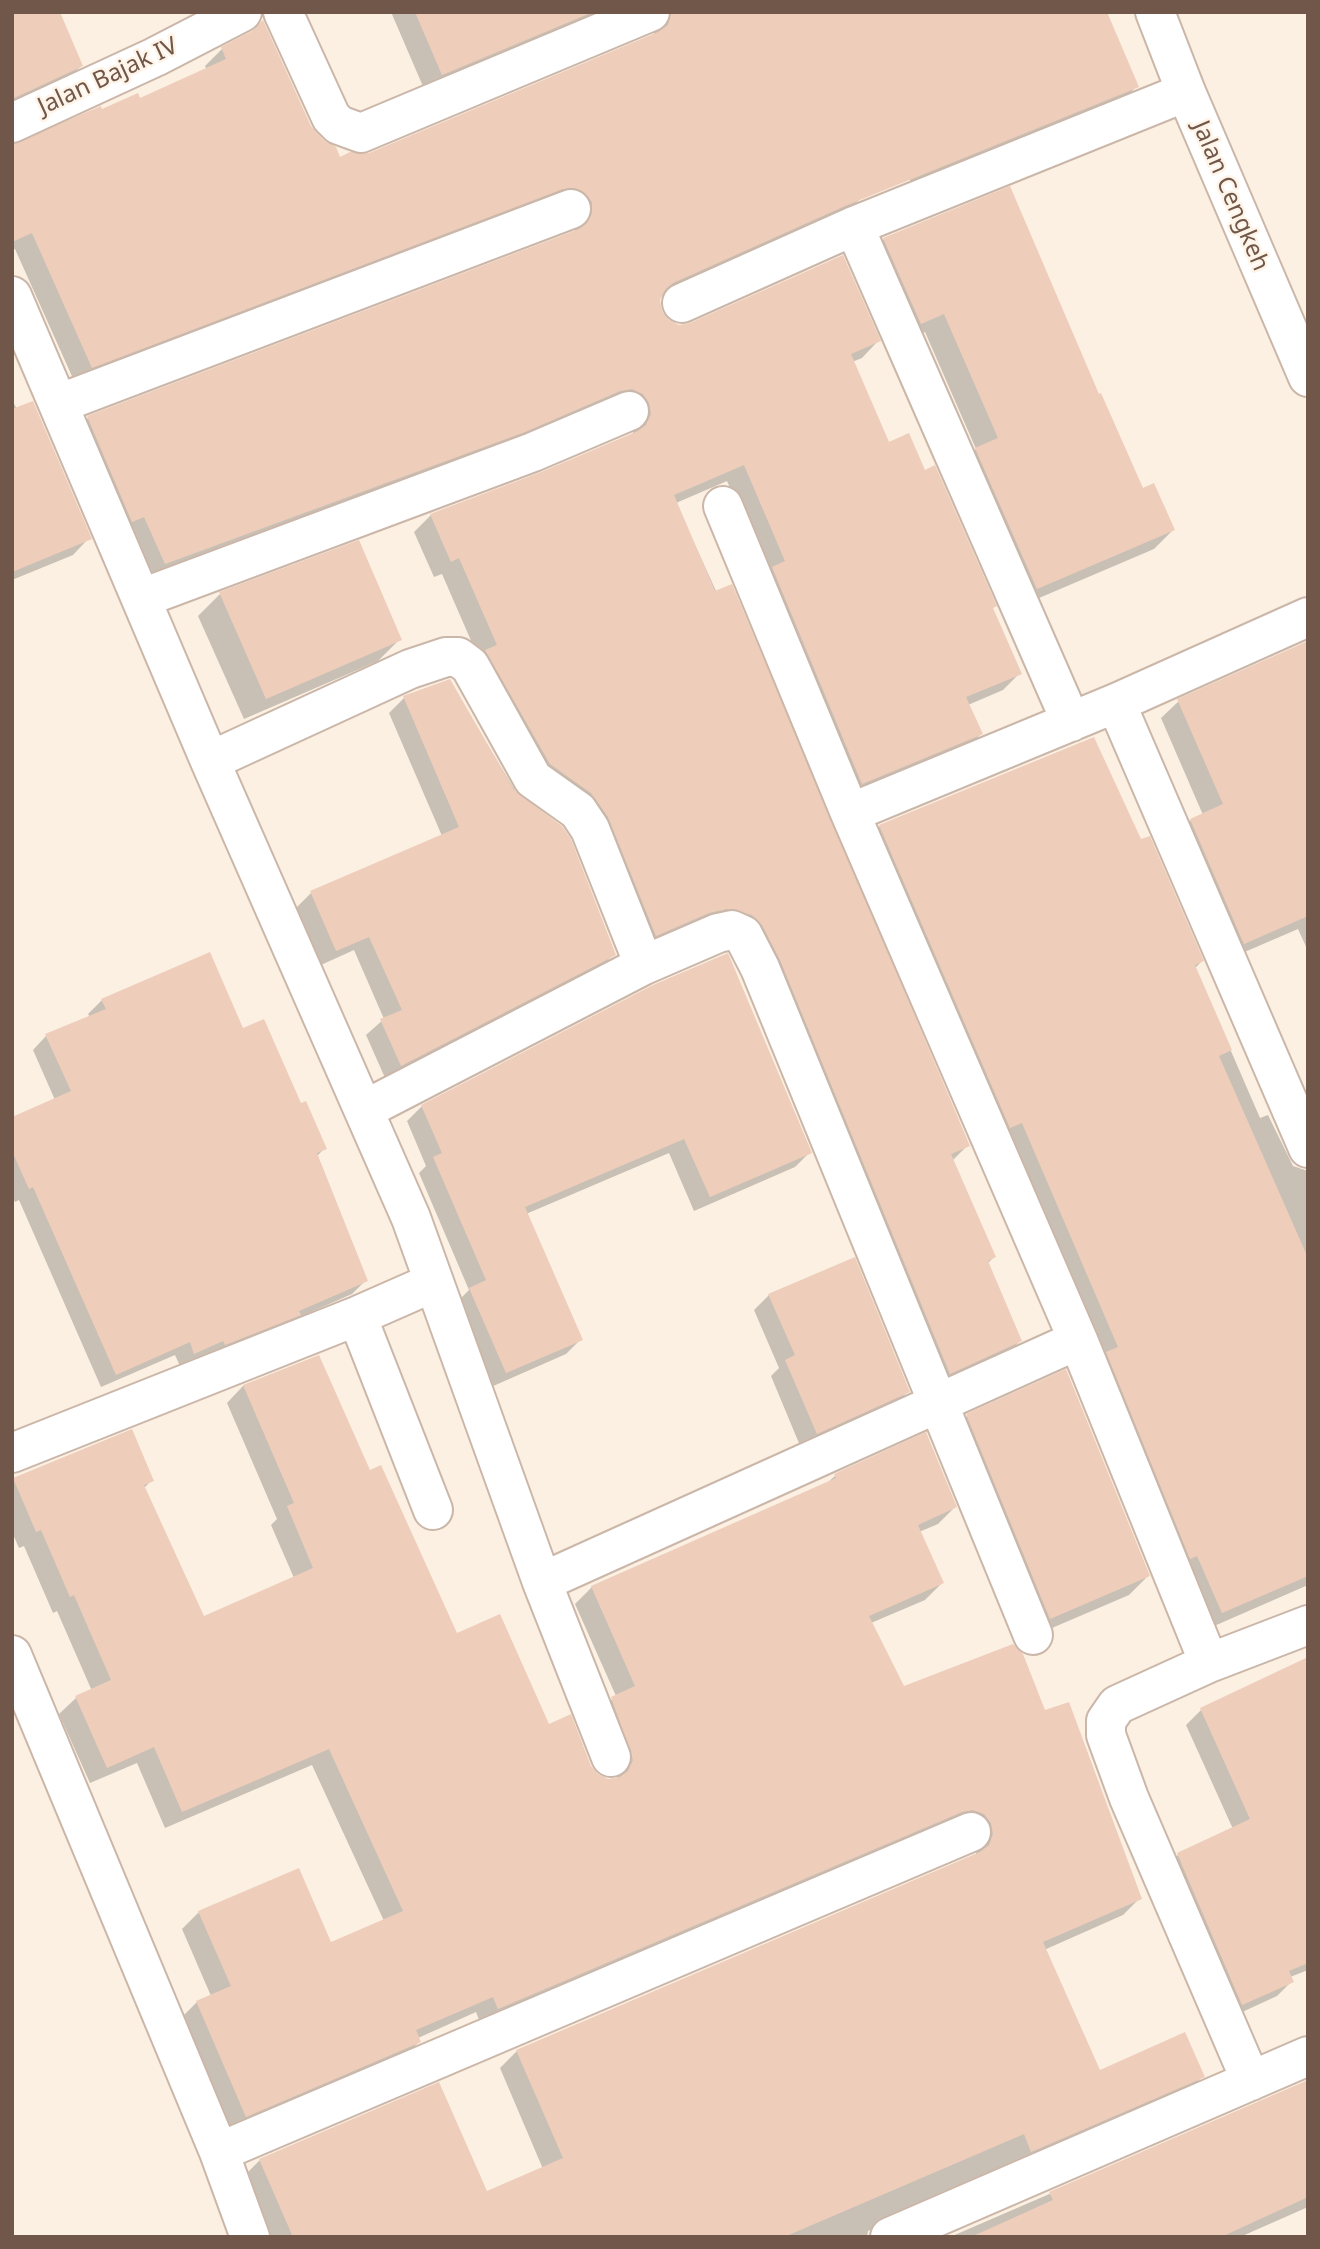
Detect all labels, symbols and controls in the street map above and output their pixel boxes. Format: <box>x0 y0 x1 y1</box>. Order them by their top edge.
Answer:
street label: Jalan Bajak IV <box>33 32 183 122</box>
street label: Jalan Cengkeh <box>1185 117 1275 275</box>

